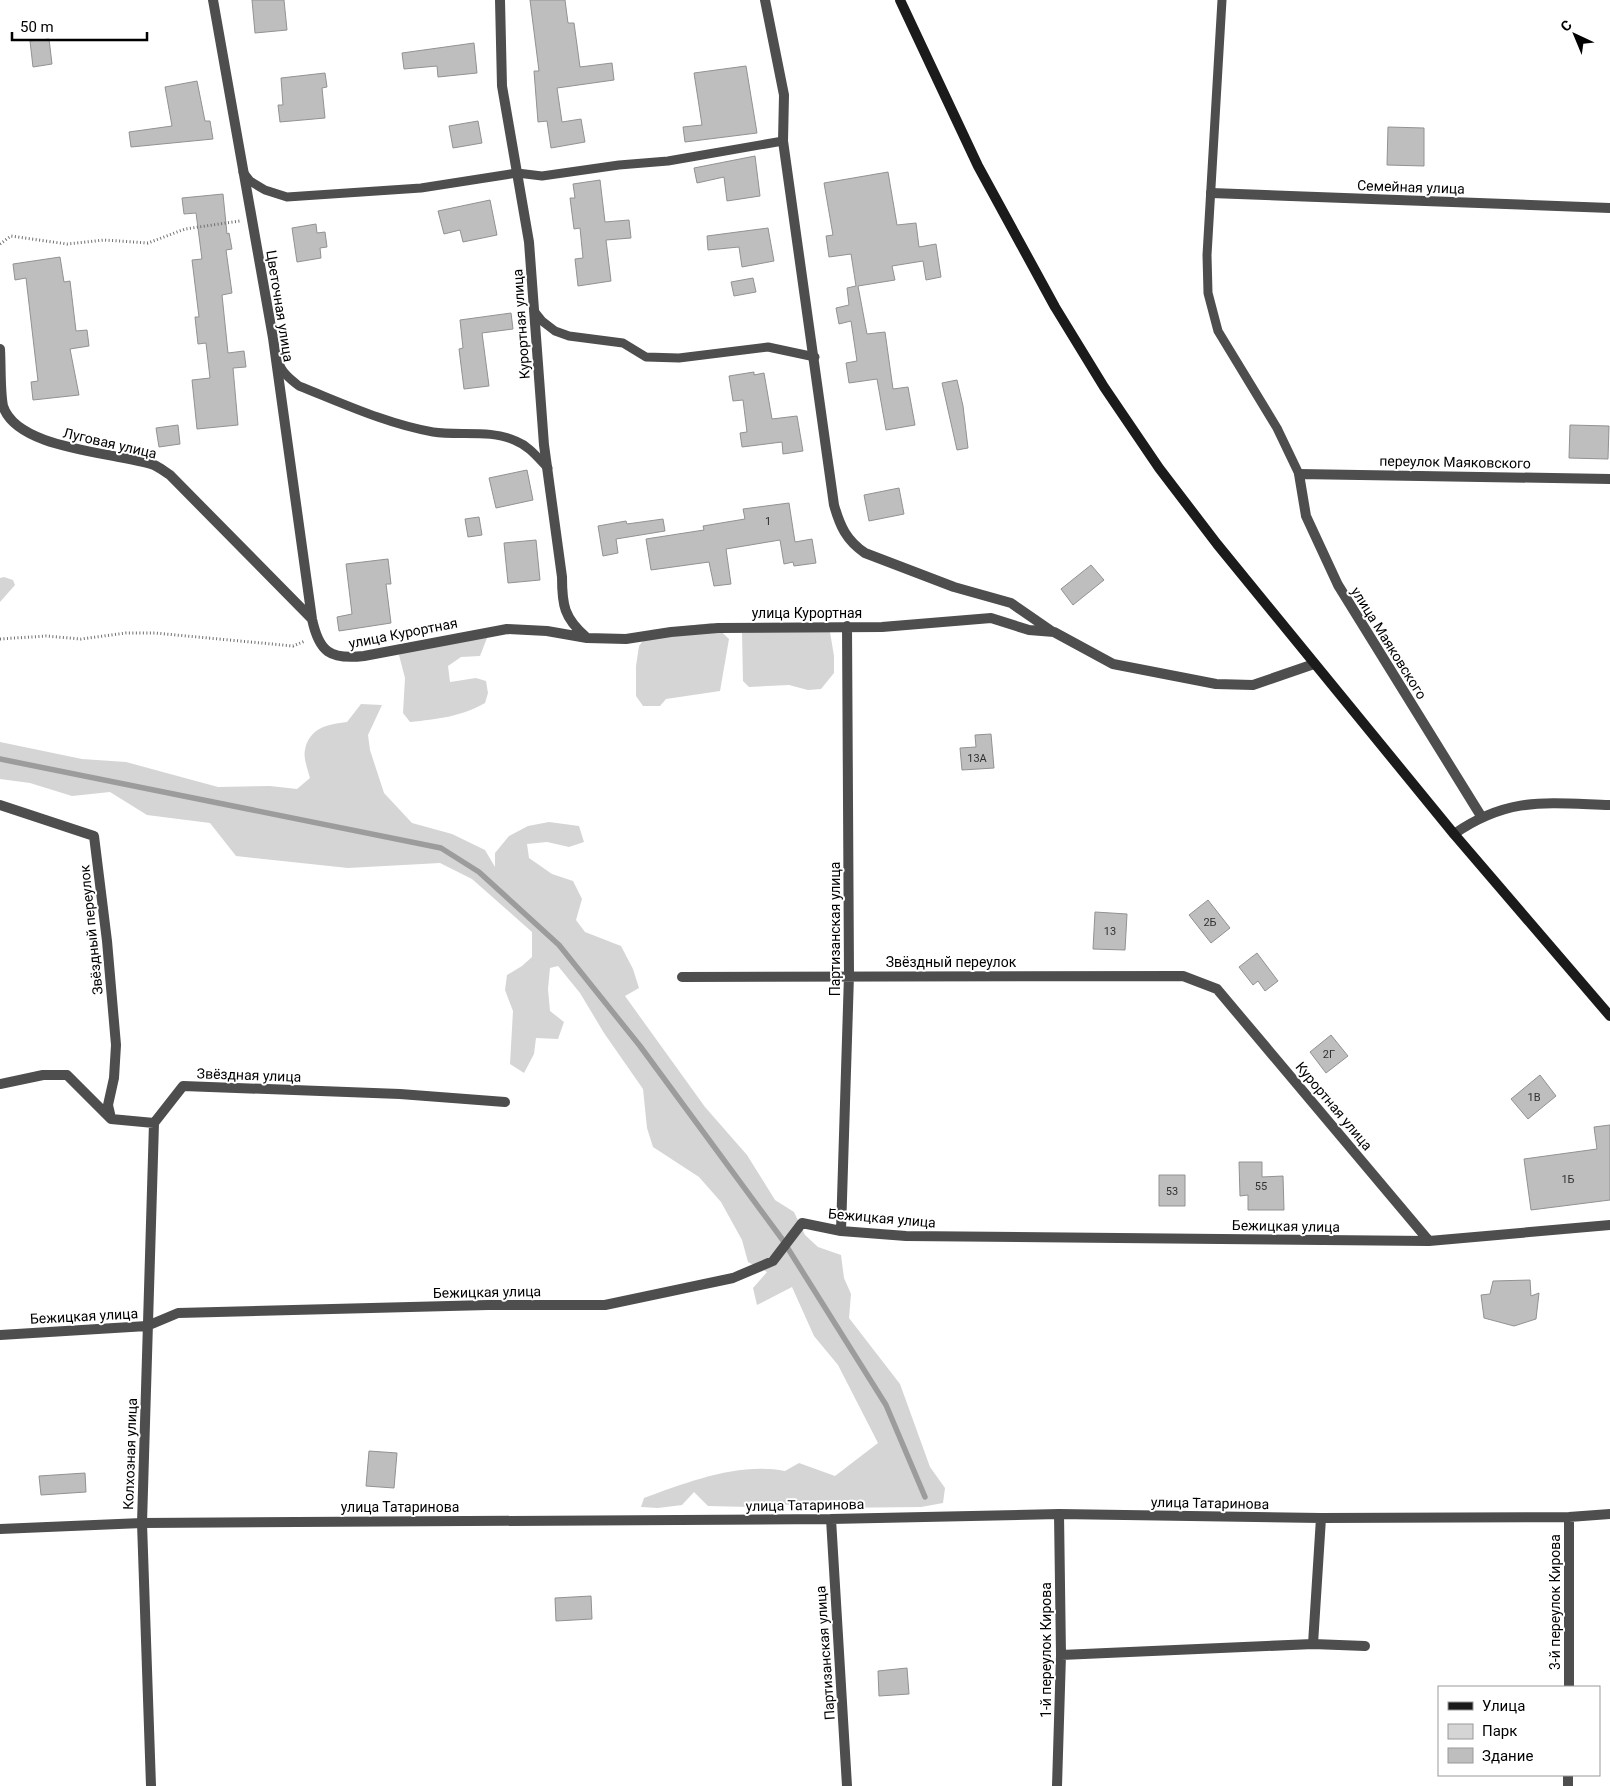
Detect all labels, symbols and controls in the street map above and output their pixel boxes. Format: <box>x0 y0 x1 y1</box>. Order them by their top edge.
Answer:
scale bar <box>12 10 148 42</box>
north arrow <box>1550 10 1600 60</box>
text: С <box>1557 17 1575 35</box>
text: 50 m <box>20 18 54 36</box>
street label: Семейная улица <box>1357 177 1465 197</box>
street label: Цветочная улица <box>263 249 297 363</box>
street label: Курортная улица <box>509 268 533 380</box>
street label: Луговая улица <box>62 424 158 462</box>
street label: переулок Маяковского <box>1379 453 1531 471</box>
house number: 1 <box>765 515 771 528</box>
street label: улица Маяковского <box>1348 584 1430 702</box>
street label: улица Курортная <box>752 605 862 621</box>
street label: улица Курортная <box>347 615 459 651</box>
house number: 13А <box>967 752 988 765</box>
street label: Партизанская улица <box>827 862 843 996</box>
street label: Звёздный переулок <box>76 864 106 996</box>
house number: 2Б <box>1203 916 1217 929</box>
house number: 13 <box>1104 925 1116 938</box>
street label: Звёздный переулок <box>886 954 1017 970</box>
house number: 2Г <box>1323 1048 1335 1061</box>
street label: Курортная улица <box>1292 1059 1376 1153</box>
street label: Звёздная улица <box>196 1065 302 1085</box>
house number: 1В <box>1527 1091 1541 1104</box>
house number: 1Б <box>1561 1173 1575 1186</box>
house number: 55 <box>1255 1180 1267 1193</box>
house number: 53 <box>1166 1185 1178 1198</box>
street label: Бежицкая улица <box>827 1205 937 1231</box>
street label: Бежицкая улица <box>1232 1217 1340 1235</box>
street label: Бежицкая улица <box>433 1283 541 1301</box>
street label: Бежицкая улица <box>30 1305 138 1327</box>
street label: Колхозная улица <box>120 1398 140 1510</box>
street label: улица Татаринова <box>1151 1494 1269 1512</box>
street label: улица Татаринова <box>746 1496 864 1514</box>
street label: улица Татаринова <box>341 1499 459 1515</box>
street label: 3-й переулок Кирова <box>1547 1534 1563 1670</box>
street label: 1-й переулок Кирова <box>1038 1582 1054 1718</box>
street label: Партизанская улица <box>812 1585 838 1721</box>
legend <box>1438 1686 1600 1776</box>
text: Улица <box>1482 1697 1525 1715</box>
text: Парк <box>1482 1722 1517 1740</box>
text: Здание <box>1482 1747 1533 1765</box>

